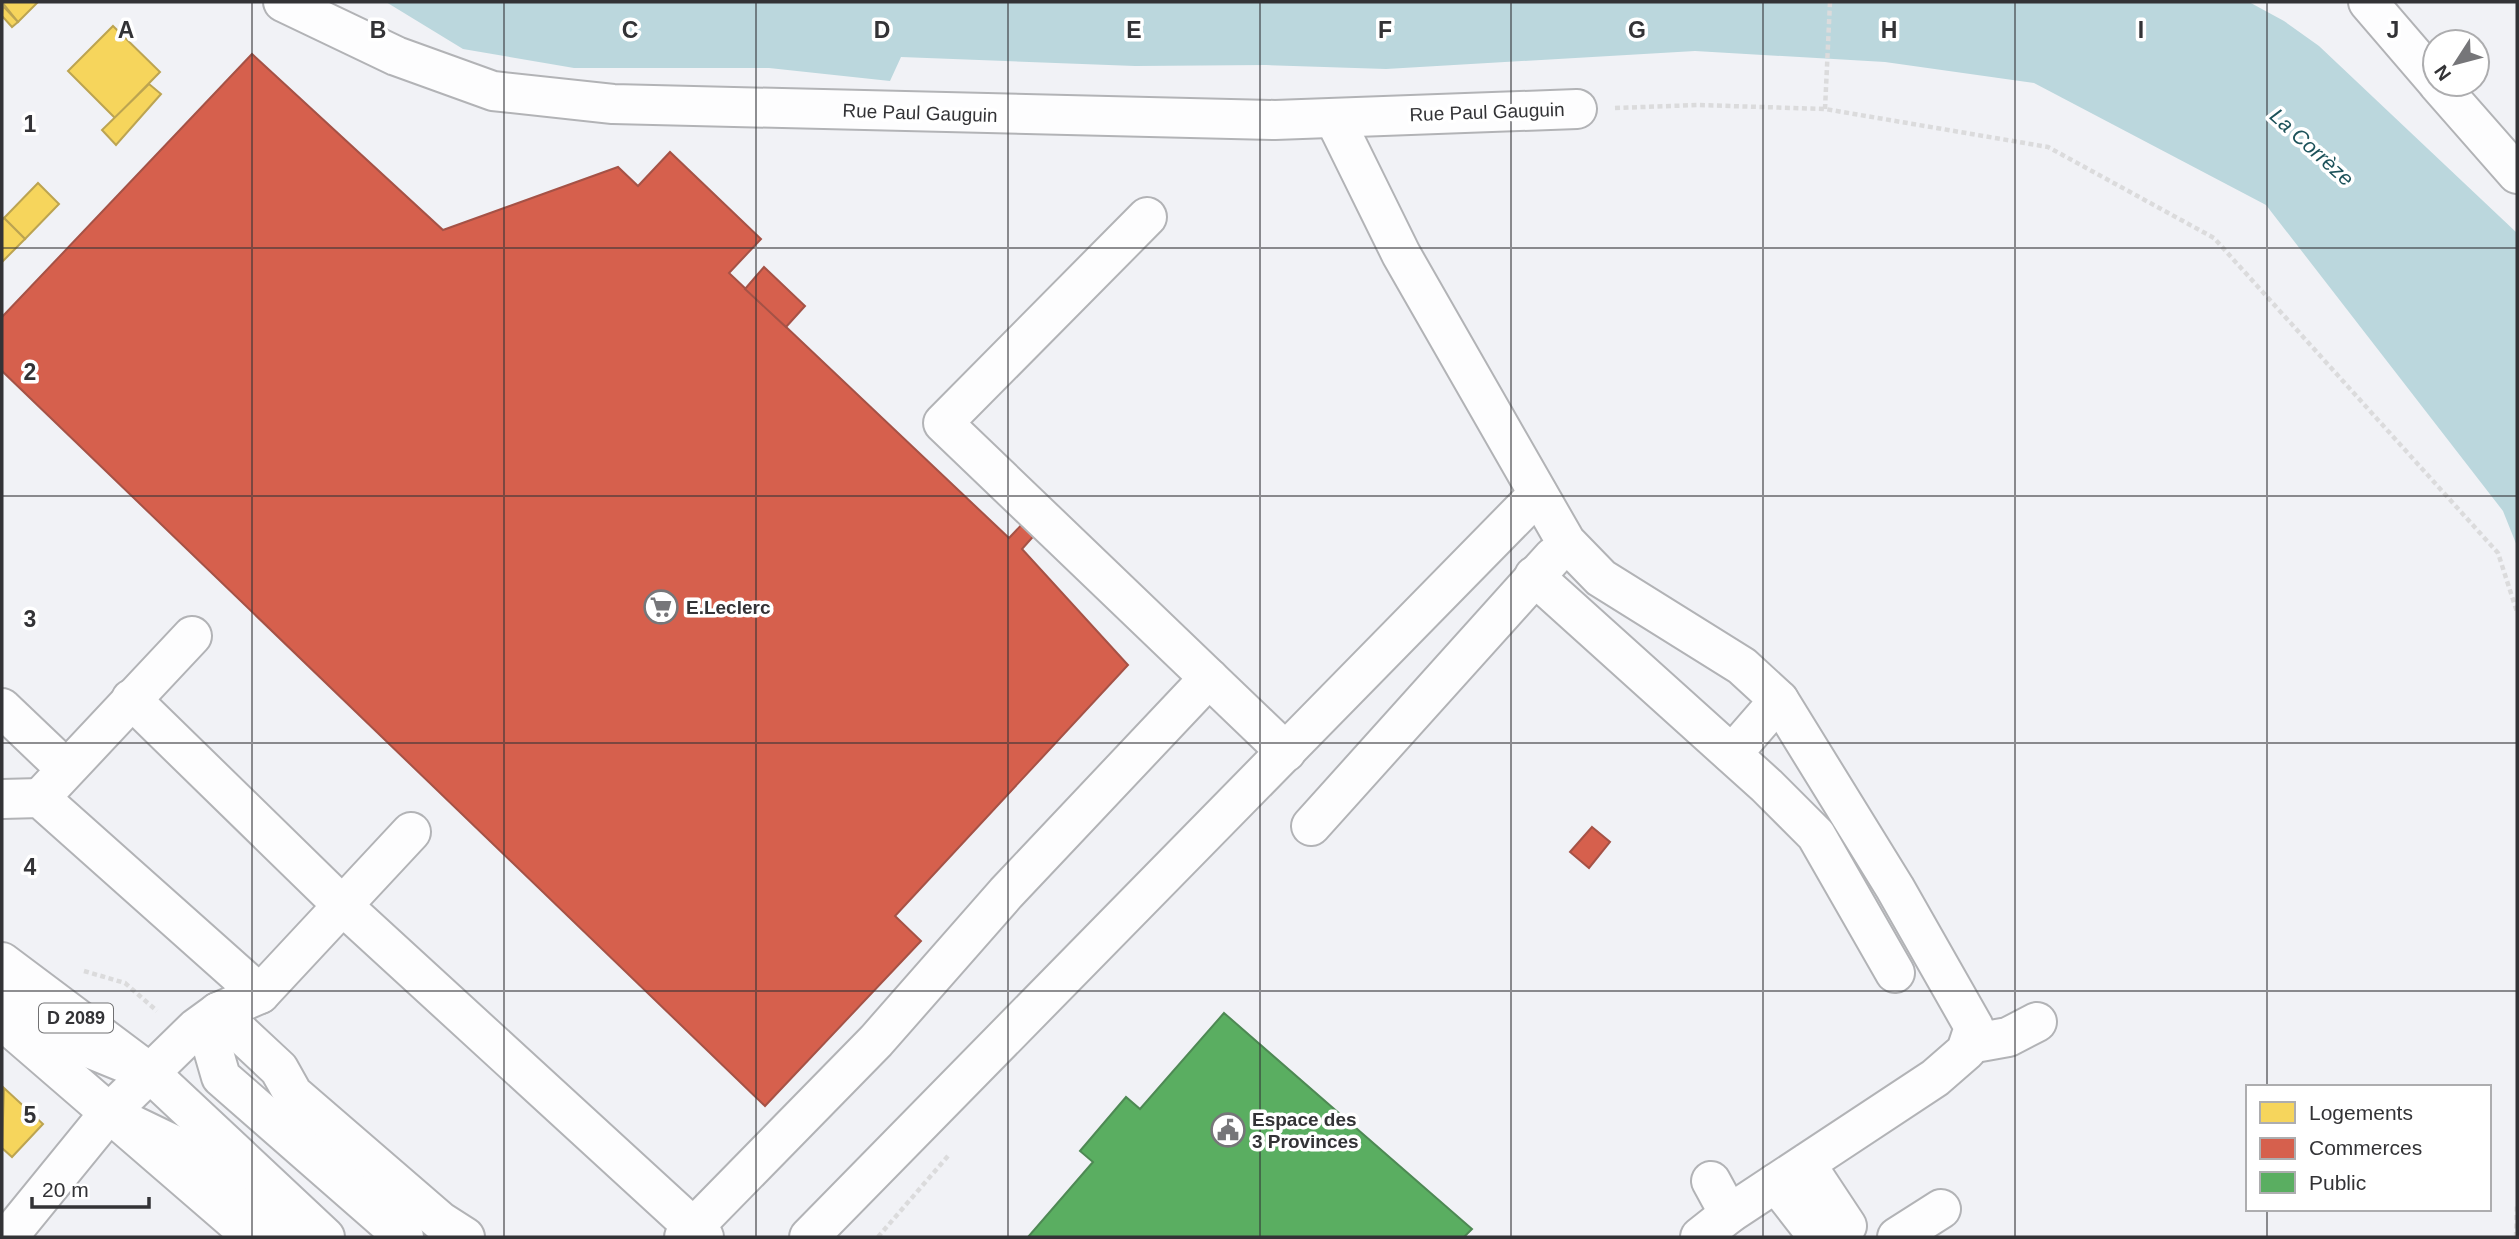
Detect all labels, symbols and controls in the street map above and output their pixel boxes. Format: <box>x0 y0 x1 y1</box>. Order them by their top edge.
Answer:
text: A <box>118 17 134 43</box>
text: B <box>370 17 386 43</box>
text: C <box>622 17 638 43</box>
text: D <box>874 17 890 43</box>
text: E <box>1126 17 1142 43</box>
text: F <box>1378 17 1392 43</box>
text: G <box>1628 17 1646 43</box>
text: H <box>1881 17 1897 43</box>
text: I <box>2138 17 2144 43</box>
text: J <box>2387 17 2399 43</box>
north arrow <box>2421 28 2491 98</box>
text: N <box>2430 61 2455 84</box>
street label: Rue Paul Gauguin <box>1409 99 1565 125</box>
street label: Rue Paul Gauguin <box>842 100 998 126</box>
water label: La Corrèze <box>2266 104 2358 190</box>
text: 1 <box>24 111 37 137</box>
text: 2 <box>24 359 36 385</box>
supermarket icon: E.Leclerc <box>642 588 680 626</box>
place label: E.Leclerc <box>686 597 771 618</box>
text: 3 <box>24 606 36 632</box>
text: 4 <box>24 854 37 880</box>
road number: D 2089 <box>39 1003 113 1032</box>
legend <box>2246 1085 2491 1211</box>
text: Logements <box>2309 1101 2413 1124</box>
text: 5 <box>24 1102 37 1128</box>
place label: Espace des 3 Provinces <box>1252 1109 1359 1152</box>
public building icon: Espace des 3 Provinces <box>1209 1111 1247 1149</box>
text: Commerces <box>2309 1136 2422 1159</box>
scale bar <box>32 1166 149 1210</box>
text: Public <box>2309 1171 2366 1194</box>
text: 20 m <box>42 1178 89 1201</box>

